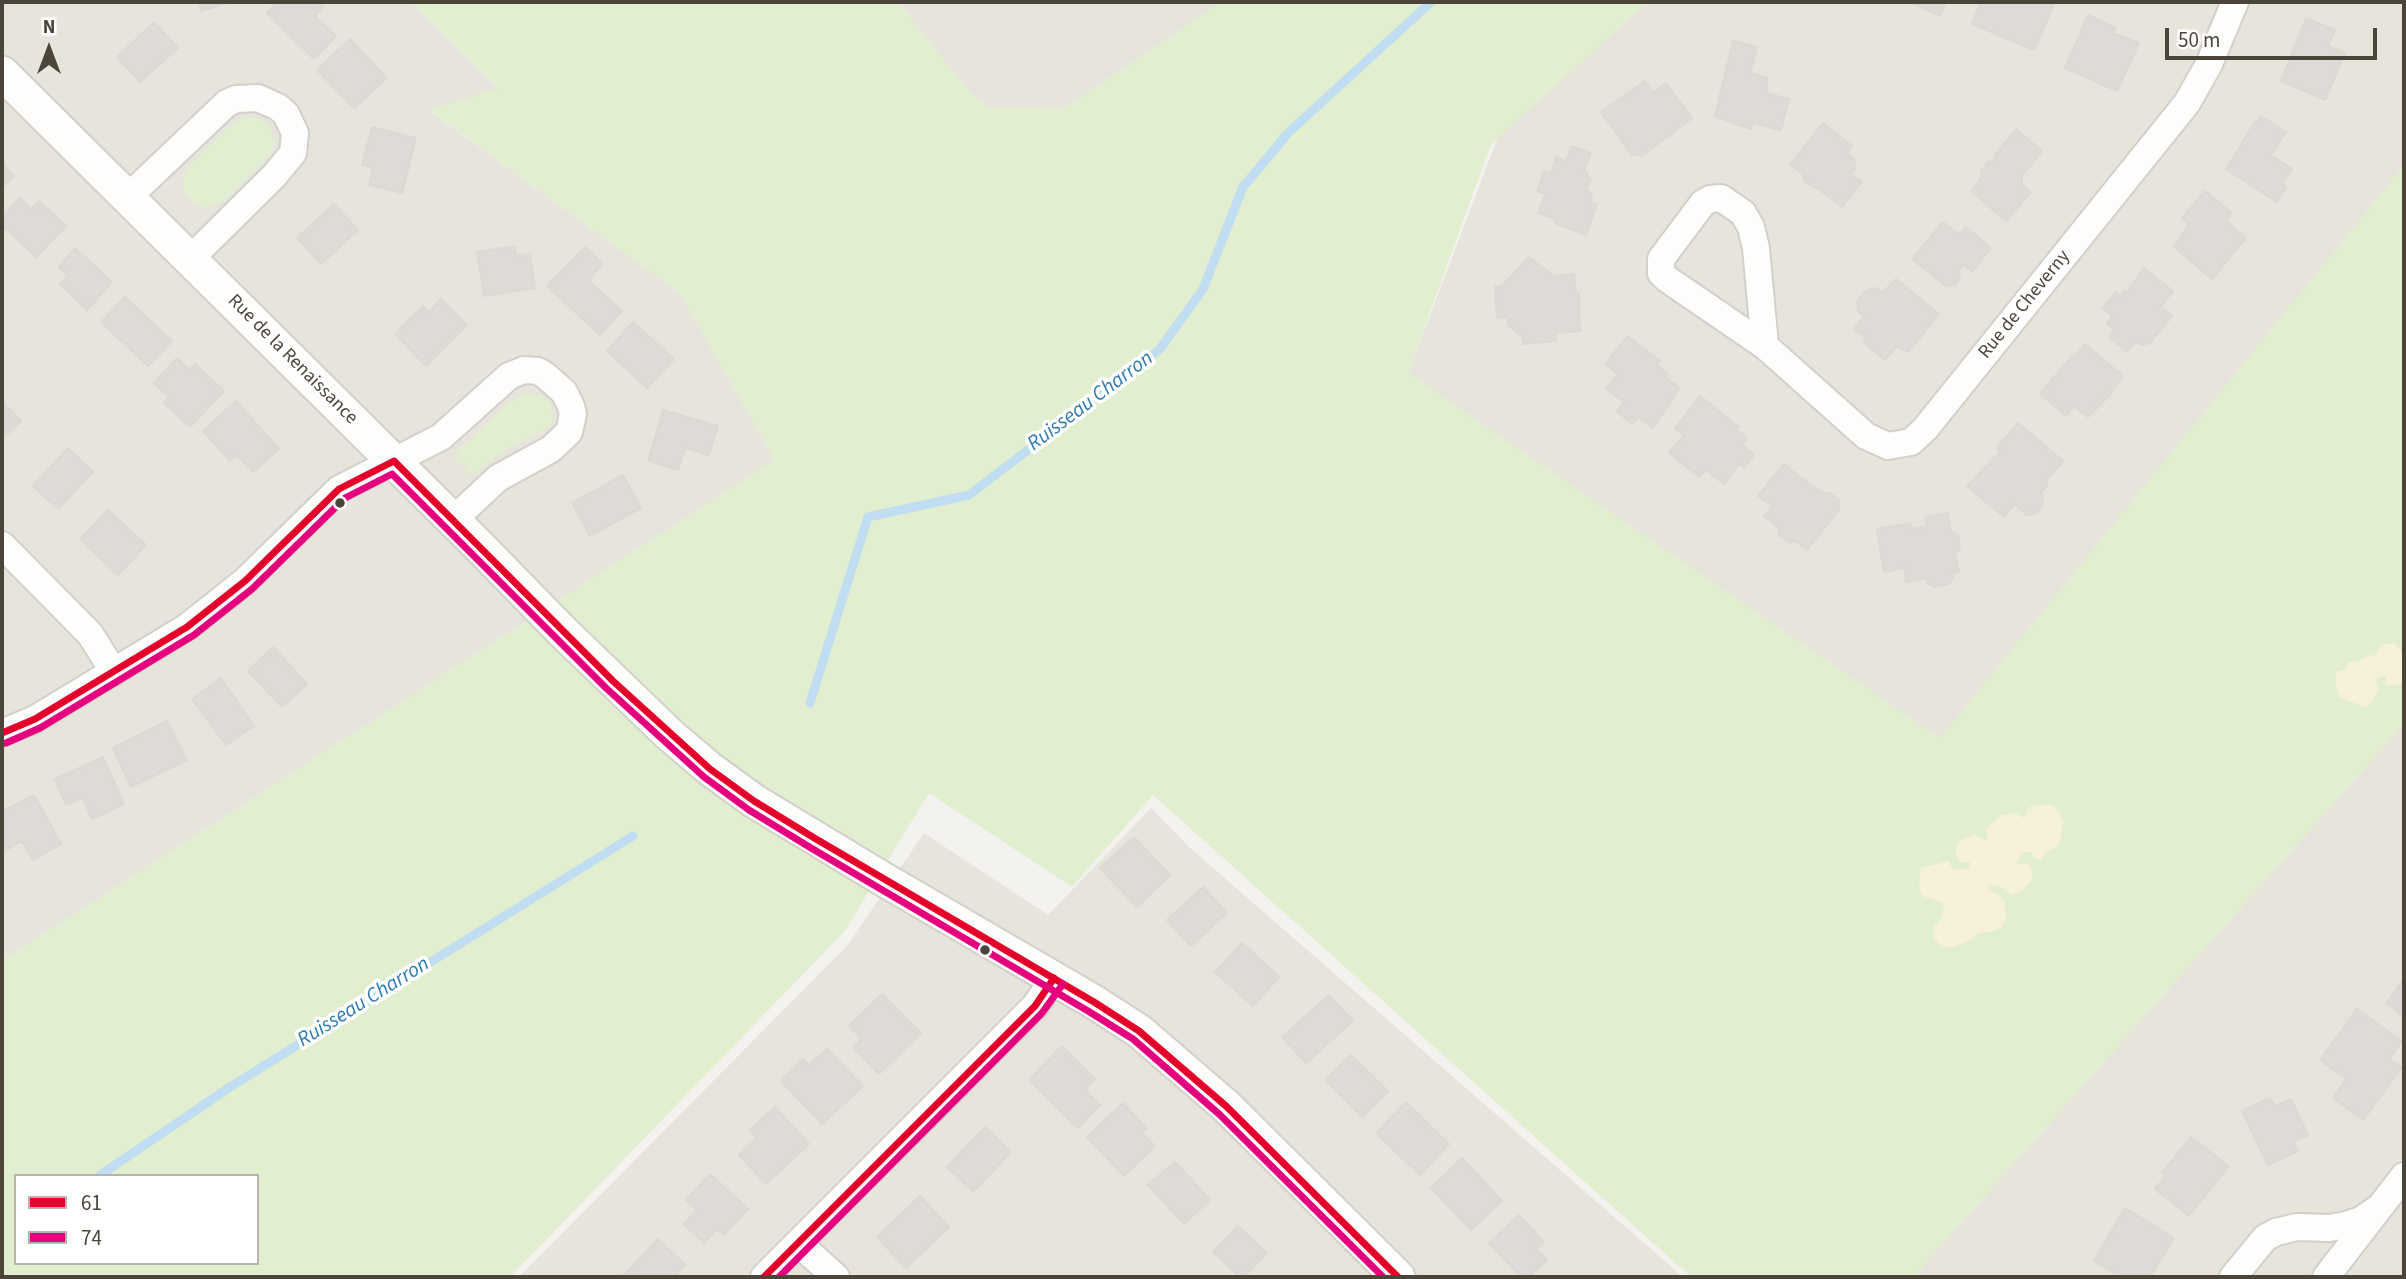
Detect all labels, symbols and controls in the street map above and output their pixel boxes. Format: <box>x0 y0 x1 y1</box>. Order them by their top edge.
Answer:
north arrow <box>14 14 84 84</box>
text: N <box>43 14 55 41</box>
scale bar <box>2168 14 2380 58</box>
text: 50 m <box>2178 25 2220 55</box>
street label: Rue de Cheverny <box>1974 246 2076 364</box>
street label: Rue de la Renaissance <box>222 290 362 430</box>
water label: Ruisseau Charron <box>1023 347 1159 457</box>
unlabelled marker <box>333 496 347 510</box>
unlabelled marker <box>978 943 992 957</box>
water label: Ruisseau Charron <box>293 952 435 1054</box>
legend <box>14 1174 259 1265</box>
text: 61 <box>81 1188 102 1218</box>
text: 74 <box>81 1223 102 1253</box>

